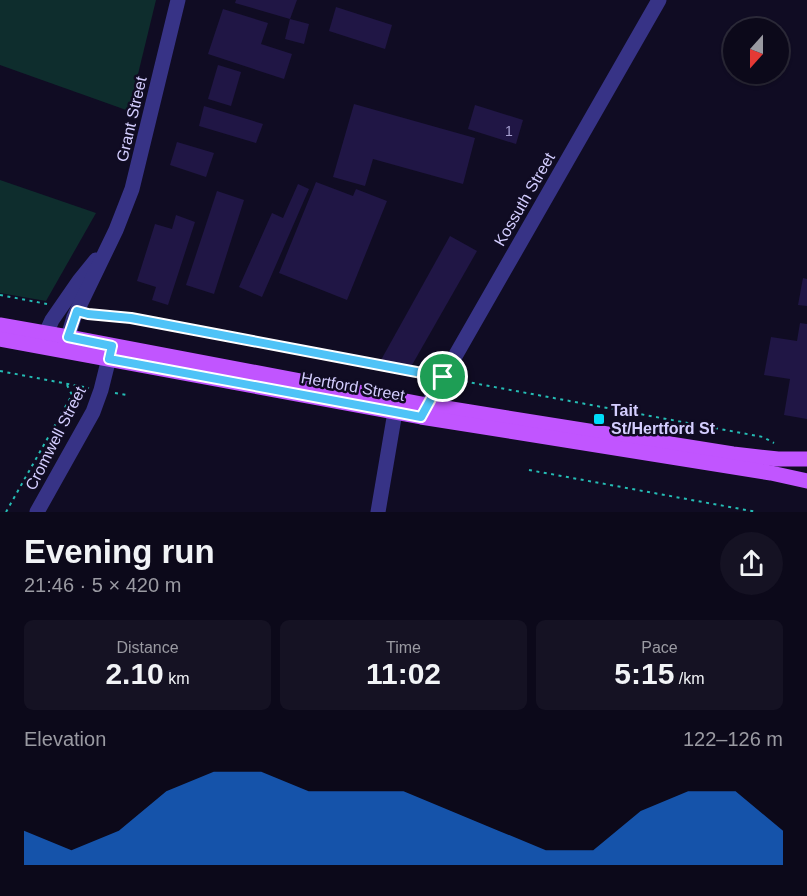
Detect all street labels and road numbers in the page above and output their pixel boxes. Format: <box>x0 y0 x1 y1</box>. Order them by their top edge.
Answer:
street label: Grant Street <box>113 74 150 163</box>
street label: Kossuth Street <box>491 149 558 249</box>
street label: Hertford Street <box>300 369 407 404</box>
street label: Cromwell Street <box>22 383 89 493</box>

